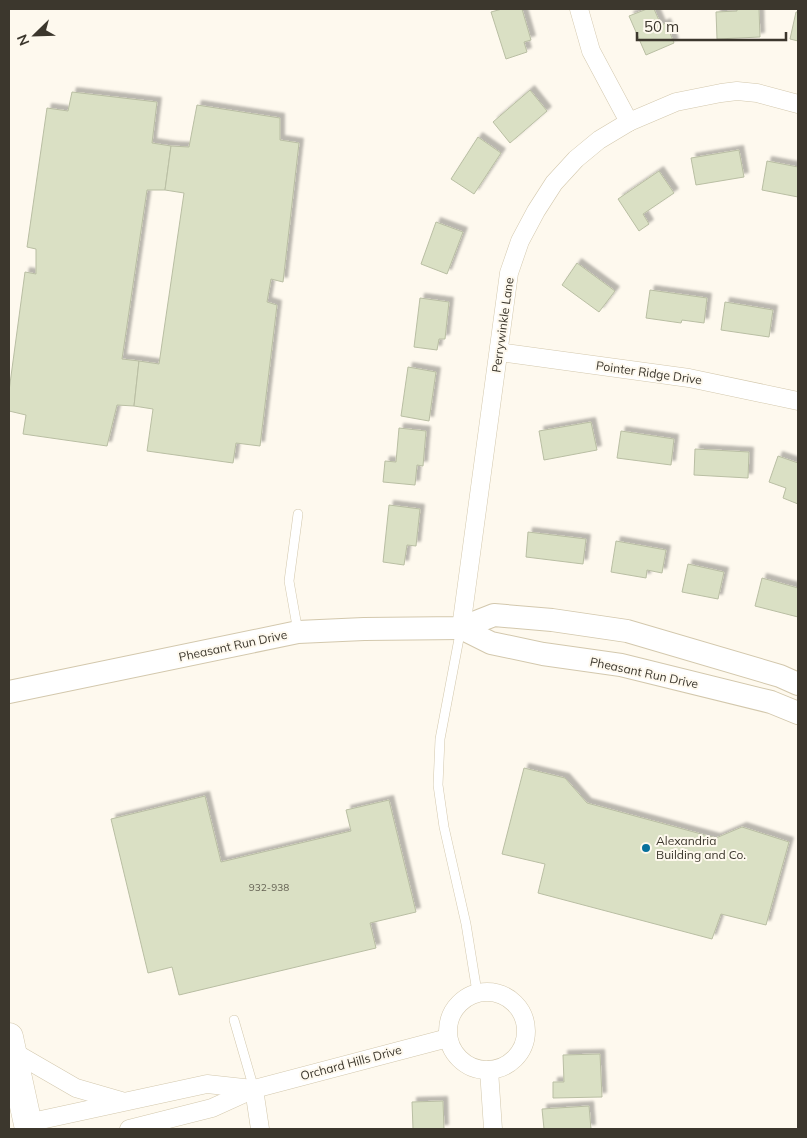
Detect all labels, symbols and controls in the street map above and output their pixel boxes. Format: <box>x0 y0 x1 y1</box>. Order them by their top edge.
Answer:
north arrow <box>10 10 60 60</box>
scale bar <box>637 10 786 42</box>
text: 50 m <box>644 17 679 36</box>
text: N <box>13 32 33 48</box>
street label: Perrywinkle Lane <box>488 276 517 373</box>
street label: Pointer Ridge Drive <box>595 358 703 387</box>
street label: Pheasant Run Drive <box>177 627 288 664</box>
street label: Pheasant Run Drive <box>589 654 700 691</box>
place label: Alexandria Building and Co. <box>656 833 746 862</box>
marker: Alexandria Building and Co. <box>640 842 652 854</box>
house number: 932-938 <box>249 881 289 894</box>
street label: Orchard Hills Drive <box>299 1042 403 1083</box>

